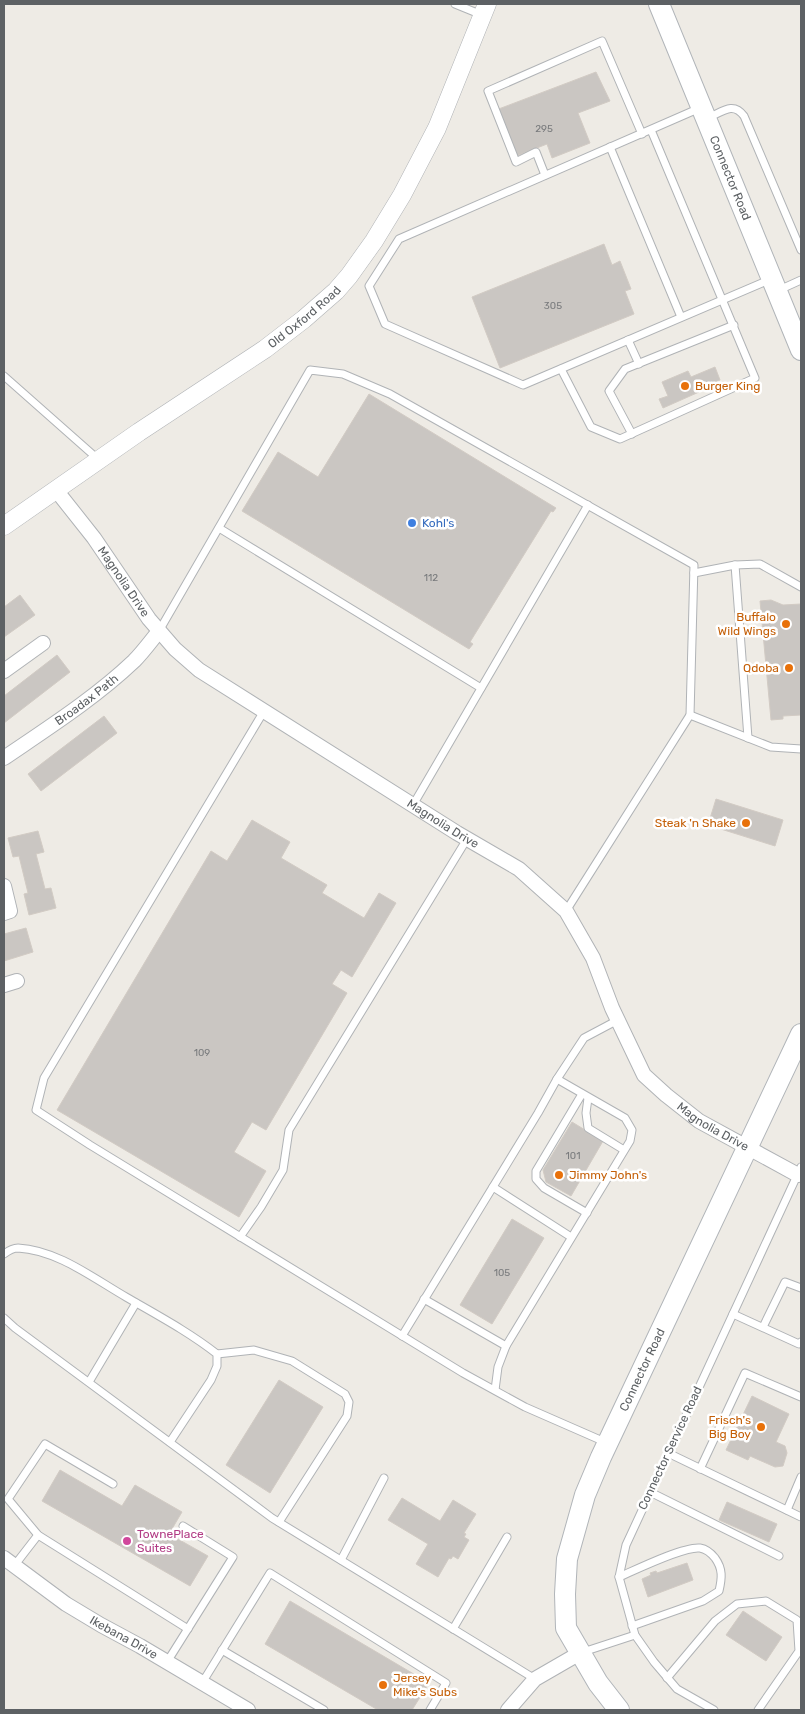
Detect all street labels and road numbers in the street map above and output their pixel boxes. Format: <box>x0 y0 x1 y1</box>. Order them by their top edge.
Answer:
street label: Connector Road <box>707 134 754 222</box>
street label: Old Oxford Road <box>265 283 344 351</box>
street label: Magnolia Drive <box>95 544 153 620</box>
street label: Broadax Path <box>52 671 121 728</box>
street label: Magnolia Drive <box>404 796 482 851</box>
street label: Magnolia Drive <box>674 1099 751 1154</box>
street label: Connector Road <box>617 1326 668 1414</box>
street label: Connector Service Road <box>635 1384 705 1512</box>
street label: Ikebana Drive <box>87 1613 161 1662</box>

